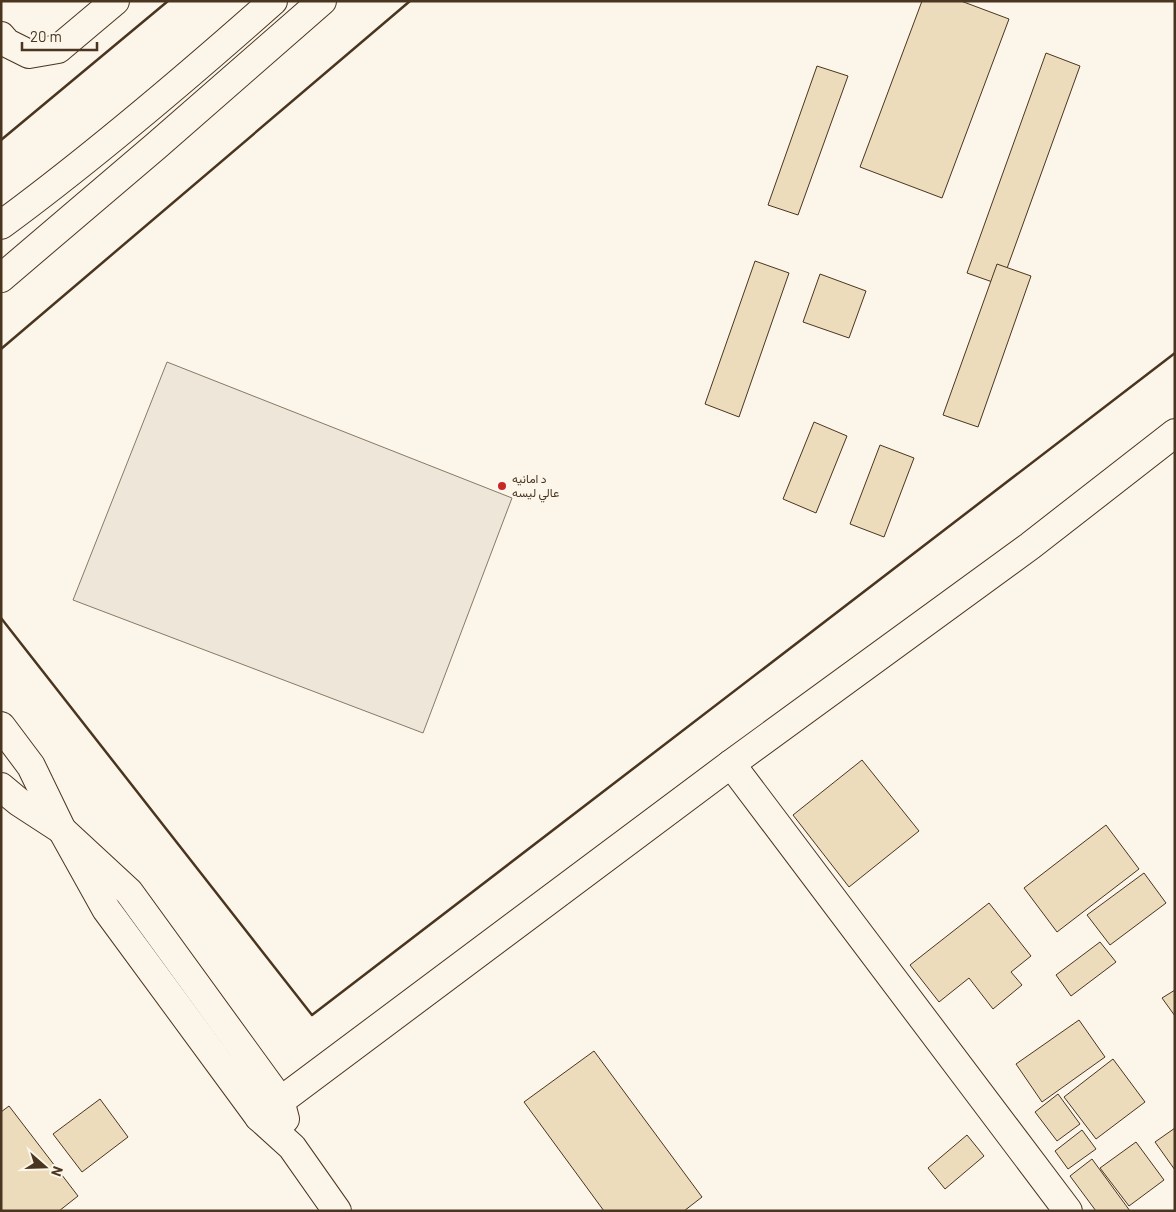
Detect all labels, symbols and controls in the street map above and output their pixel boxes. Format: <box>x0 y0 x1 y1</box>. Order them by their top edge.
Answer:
scale bar <box>22 20 98 52</box>
text: 20 m <box>30 27 62 45</box>
place label: د امانیه عالي لیسه <box>512 471 559 503</box>
marker: د امانیه عالي لیسه <box>496 480 508 492</box>
north arrow <box>20 1142 70 1192</box>
text: N <box>48 1164 67 1179</box>

